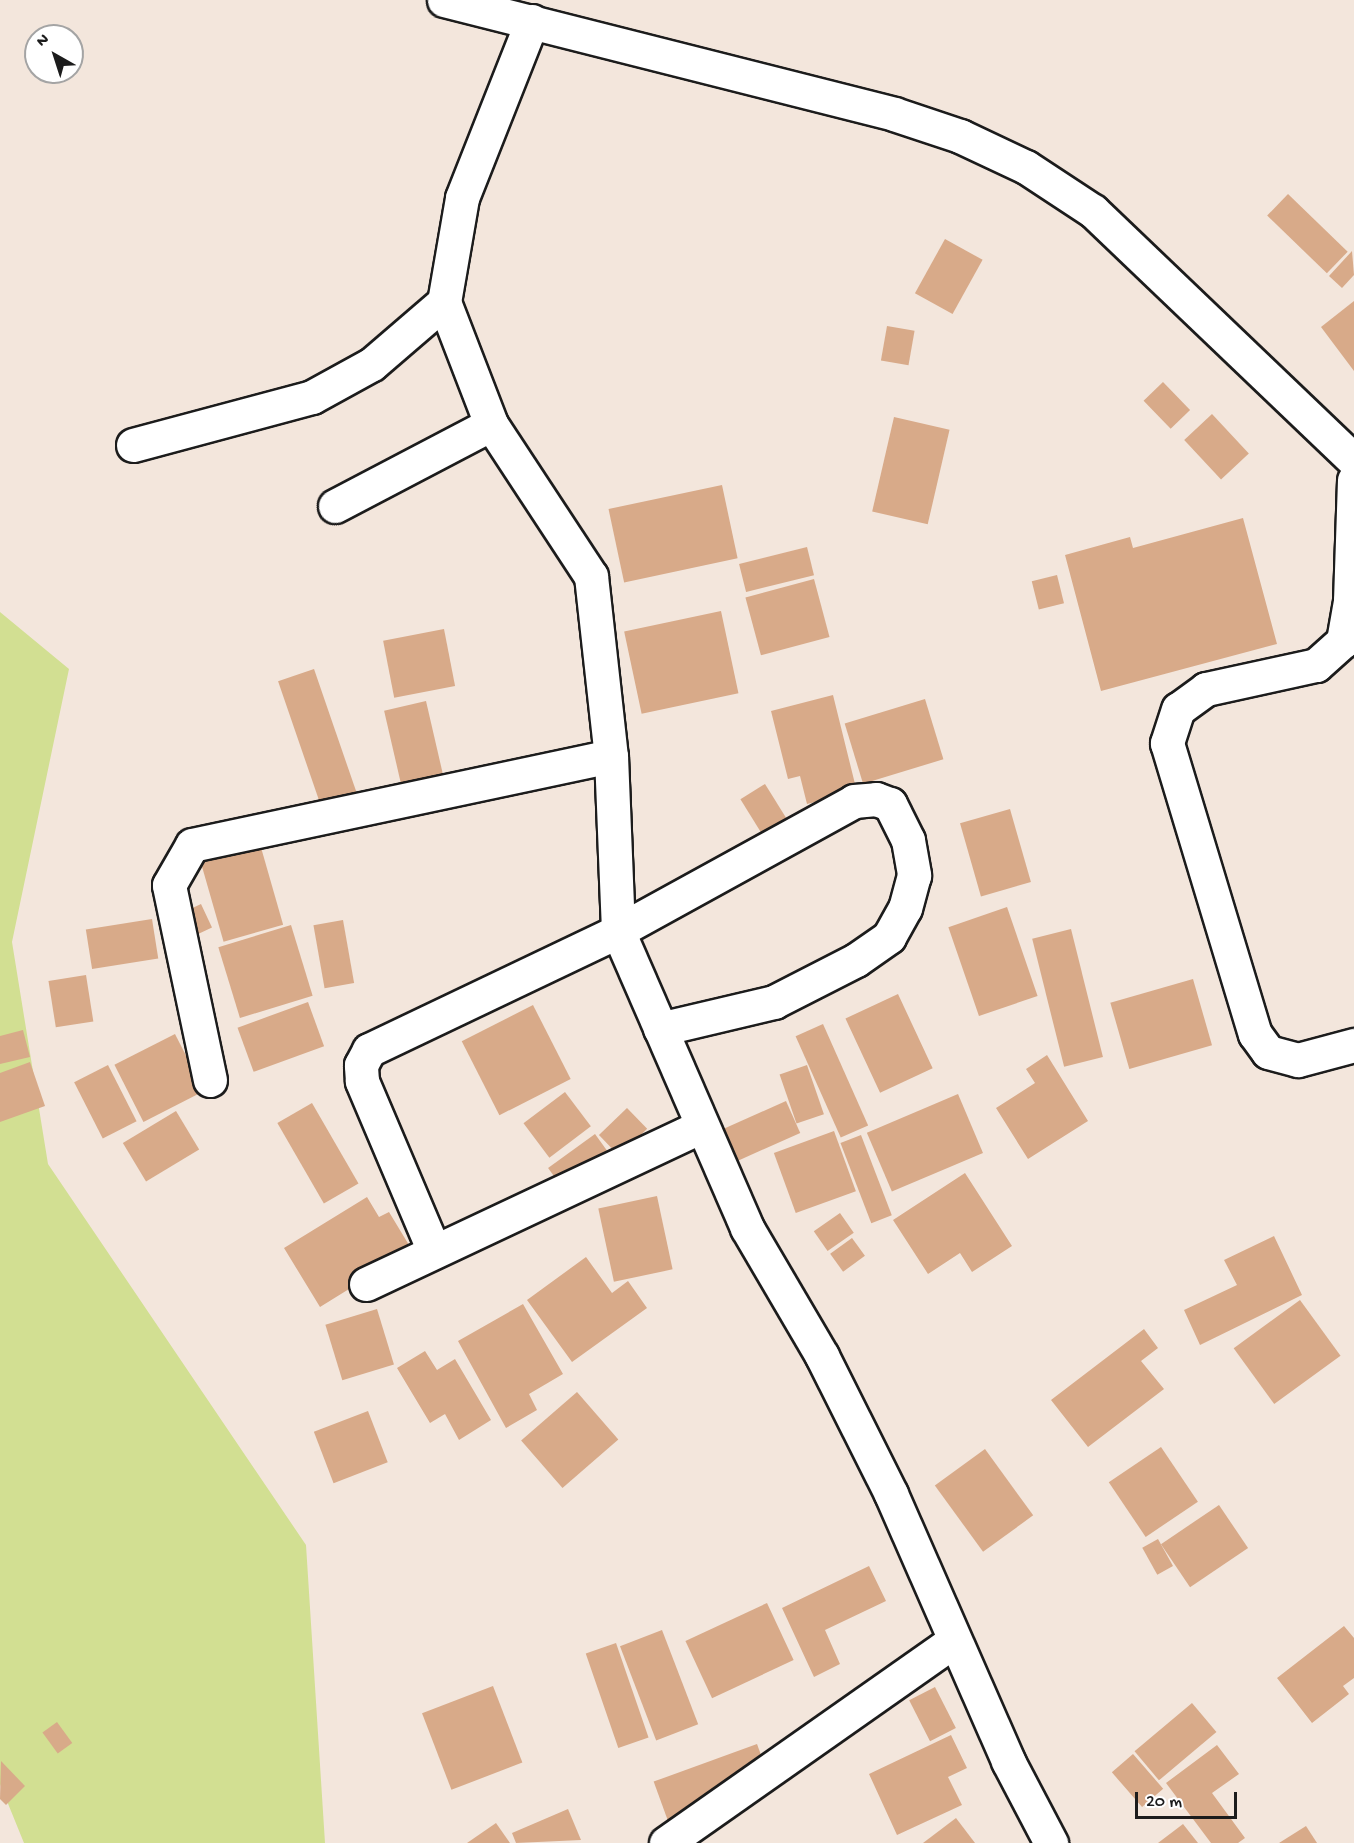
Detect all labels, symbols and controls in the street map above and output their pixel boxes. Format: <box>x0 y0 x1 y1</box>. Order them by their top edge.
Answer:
north arrow <box>24 24 84 84</box>
text: N <box>34 31 54 52</box>
scale bar <box>1138 1780 1240 1818</box>
text: 20 m <box>1146 1792 1182 1813</box>

